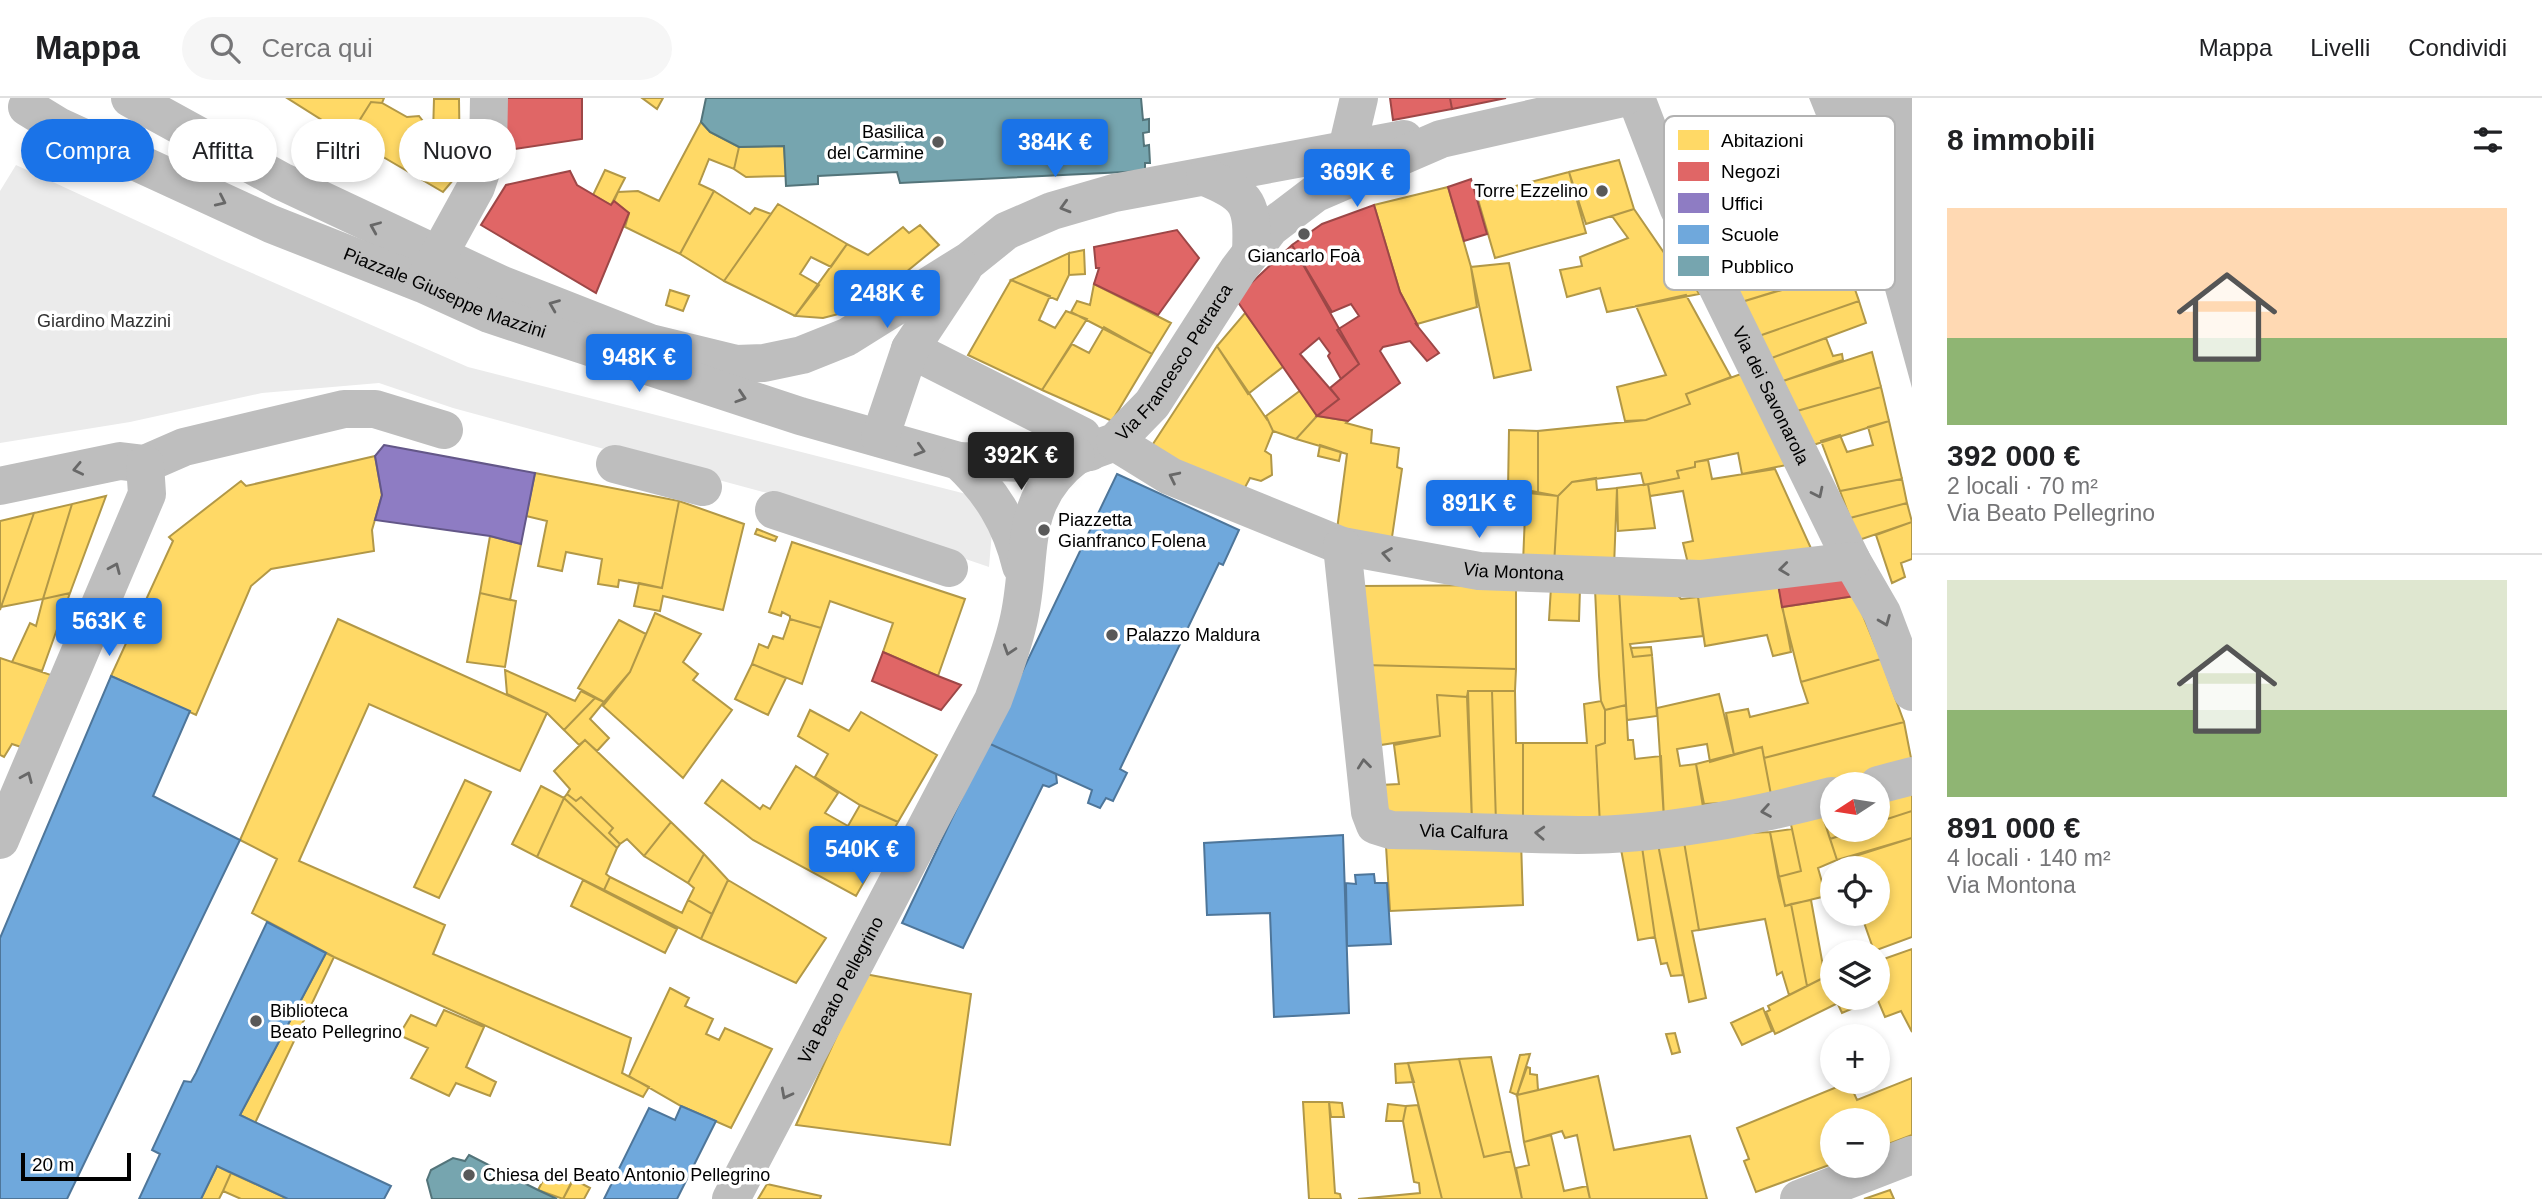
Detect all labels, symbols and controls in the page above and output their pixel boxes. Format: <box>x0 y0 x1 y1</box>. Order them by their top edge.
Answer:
search box <box>182 17 672 80</box>
text: Mappa <box>35 29 140 66</box>
icon: search <box>206 29 244 67</box>
text: Cerca qui <box>262 33 373 63</box>
text: Mappa <box>2199 34 2272 61</box>
text: Livelli <box>2310 34 2370 61</box>
text: Condividi <box>2408 34 2507 61</box>
legend <box>1664 116 1895 290</box>
chip: Compra <box>21 119 154 182</box>
chip: Affitta <box>168 119 277 182</box>
chip: Filtri <box>291 119 385 182</box>
chip: Nuovo <box>399 119 516 182</box>
pin: 384K € <box>998 120 1112 179</box>
icon: filters <box>2469 121 2507 159</box>
place label: Basilica del Carmine <box>827 122 925 163</box>
text: 8 immobili <box>1947 123 2095 156</box>
text: 384K € <box>1018 129 1092 155</box>
text: Abitazioni <box>1721 130 1803 151</box>
marker: Basilica del Carmine <box>930 134 946 150</box>
pin: 369K € <box>1300 150 1414 209</box>
text: 369K € <box>1320 159 1394 185</box>
text: Negozi <box>1721 161 1780 182</box>
place label: Torre Ezzelino <box>1474 181 1588 201</box>
marker: Torre Ezzelino <box>1594 183 1610 199</box>
one-way arrow <box>214 193 226 207</box>
text: Uffici <box>1721 193 1763 214</box>
one-way arrow <box>1059 199 1071 213</box>
one-way arrow <box>370 221 382 235</box>
text: Scuole <box>1721 224 1779 245</box>
marker: Giancarlo Foà <box>1296 226 1312 242</box>
street label: Piazzale Giuseppe Mazzini <box>341 244 549 342</box>
place label: Giancarlo Foà <box>1247 246 1362 266</box>
icon: home <box>2164 254 2290 380</box>
text: Pubblico <box>1721 256 1794 277</box>
pin: 248K € <box>830 271 944 330</box>
street label: Via Francesco Petrarca <box>1112 279 1237 445</box>
text: 248K € <box>850 280 924 306</box>
one-way arrow <box>549 300 561 314</box>
park label: Giardino Mazzini <box>37 311 171 331</box>
street label: Via dei Savonarola <box>1728 324 1813 469</box>
pin: 948K € <box>582 334 696 394</box>
text: 948K € <box>602 344 676 370</box>
one-way arrow <box>735 389 747 403</box>
pin: 392K € <box>964 432 1078 492</box>
text: 392 000 € <box>1947 439 2080 472</box>
one-way arrow <box>913 441 925 456</box>
text: 392K € <box>984 442 1058 468</box>
one-way arrow <box>72 461 84 476</box>
one-way arrow <box>1169 471 1181 485</box>
text: 2 locali · 70 m² <box>1947 473 2098 499</box>
pin: 891K € <box>1422 480 1536 540</box>
one-way arrow <box>1810 486 1824 498</box>
text: 891K € <box>1442 490 1516 516</box>
text: Via Beato Pellegrino <box>1947 500 2155 526</box>
place label: Piazzetta Gianfranco Folena <box>1058 510 1207 551</box>
marker: Piazzetta Gianfranco Folena <box>1036 522 1052 538</box>
one-way arrow <box>1381 547 1393 562</box>
street label: Via Montona <box>1461 558 1565 584</box>
one-way arrow <box>107 562 121 574</box>
one-way arrow <box>1778 562 1790 577</box>
pin: 563K € <box>52 598 166 658</box>
text: 563K € <box>72 608 146 634</box>
one-way arrow <box>1876 614 1890 626</box>
place label: Palazzo Maldura <box>1126 625 1261 645</box>
icon: home <box>2164 626 2290 752</box>
marker: Palazzo Maldura <box>1104 627 1120 643</box>
one-way arrow <box>1003 644 1018 656</box>
one-way arrow <box>1357 758 1372 769</box>
one-way arrow <box>18 772 32 784</box>
north arrow <box>1820 772 1890 842</box>
map controls <box>1820 772 1890 1178</box>
one-way arrow <box>1760 803 1772 818</box>
text: 891 000 € <box>1947 811 2080 844</box>
street label: Via Calfura <box>1419 821 1510 843</box>
one-way arrow <box>1534 825 1545 840</box>
pin: 540K € <box>805 826 919 886</box>
text: 540K € <box>825 836 899 862</box>
text: 4 locali · 140 m² <box>1947 845 2111 871</box>
button: locate <box>1820 856 1890 926</box>
text: Via Montona <box>1947 872 2076 898</box>
street label: Via Beato Pellegrino <box>794 913 887 1067</box>
button: layers <box>1820 940 1890 1010</box>
place label: Biblioteca Beato Pellegrino <box>270 1001 402 1042</box>
marker: Biblioteca Beato Pellegrino <box>248 1013 264 1029</box>
button: + <box>1820 1024 1890 1094</box>
one-way arrow <box>781 1087 795 1099</box>
button: − <box>1820 1108 1890 1178</box>
scale bar <box>21 1150 131 1182</box>
text: 20 m <box>32 1154 74 1175</box>
place label: Chiesa del Beato Antonio Pellegrino <box>483 1165 770 1185</box>
marker: Chiesa del Beato Antonio Pellegrino <box>461 1167 477 1183</box>

